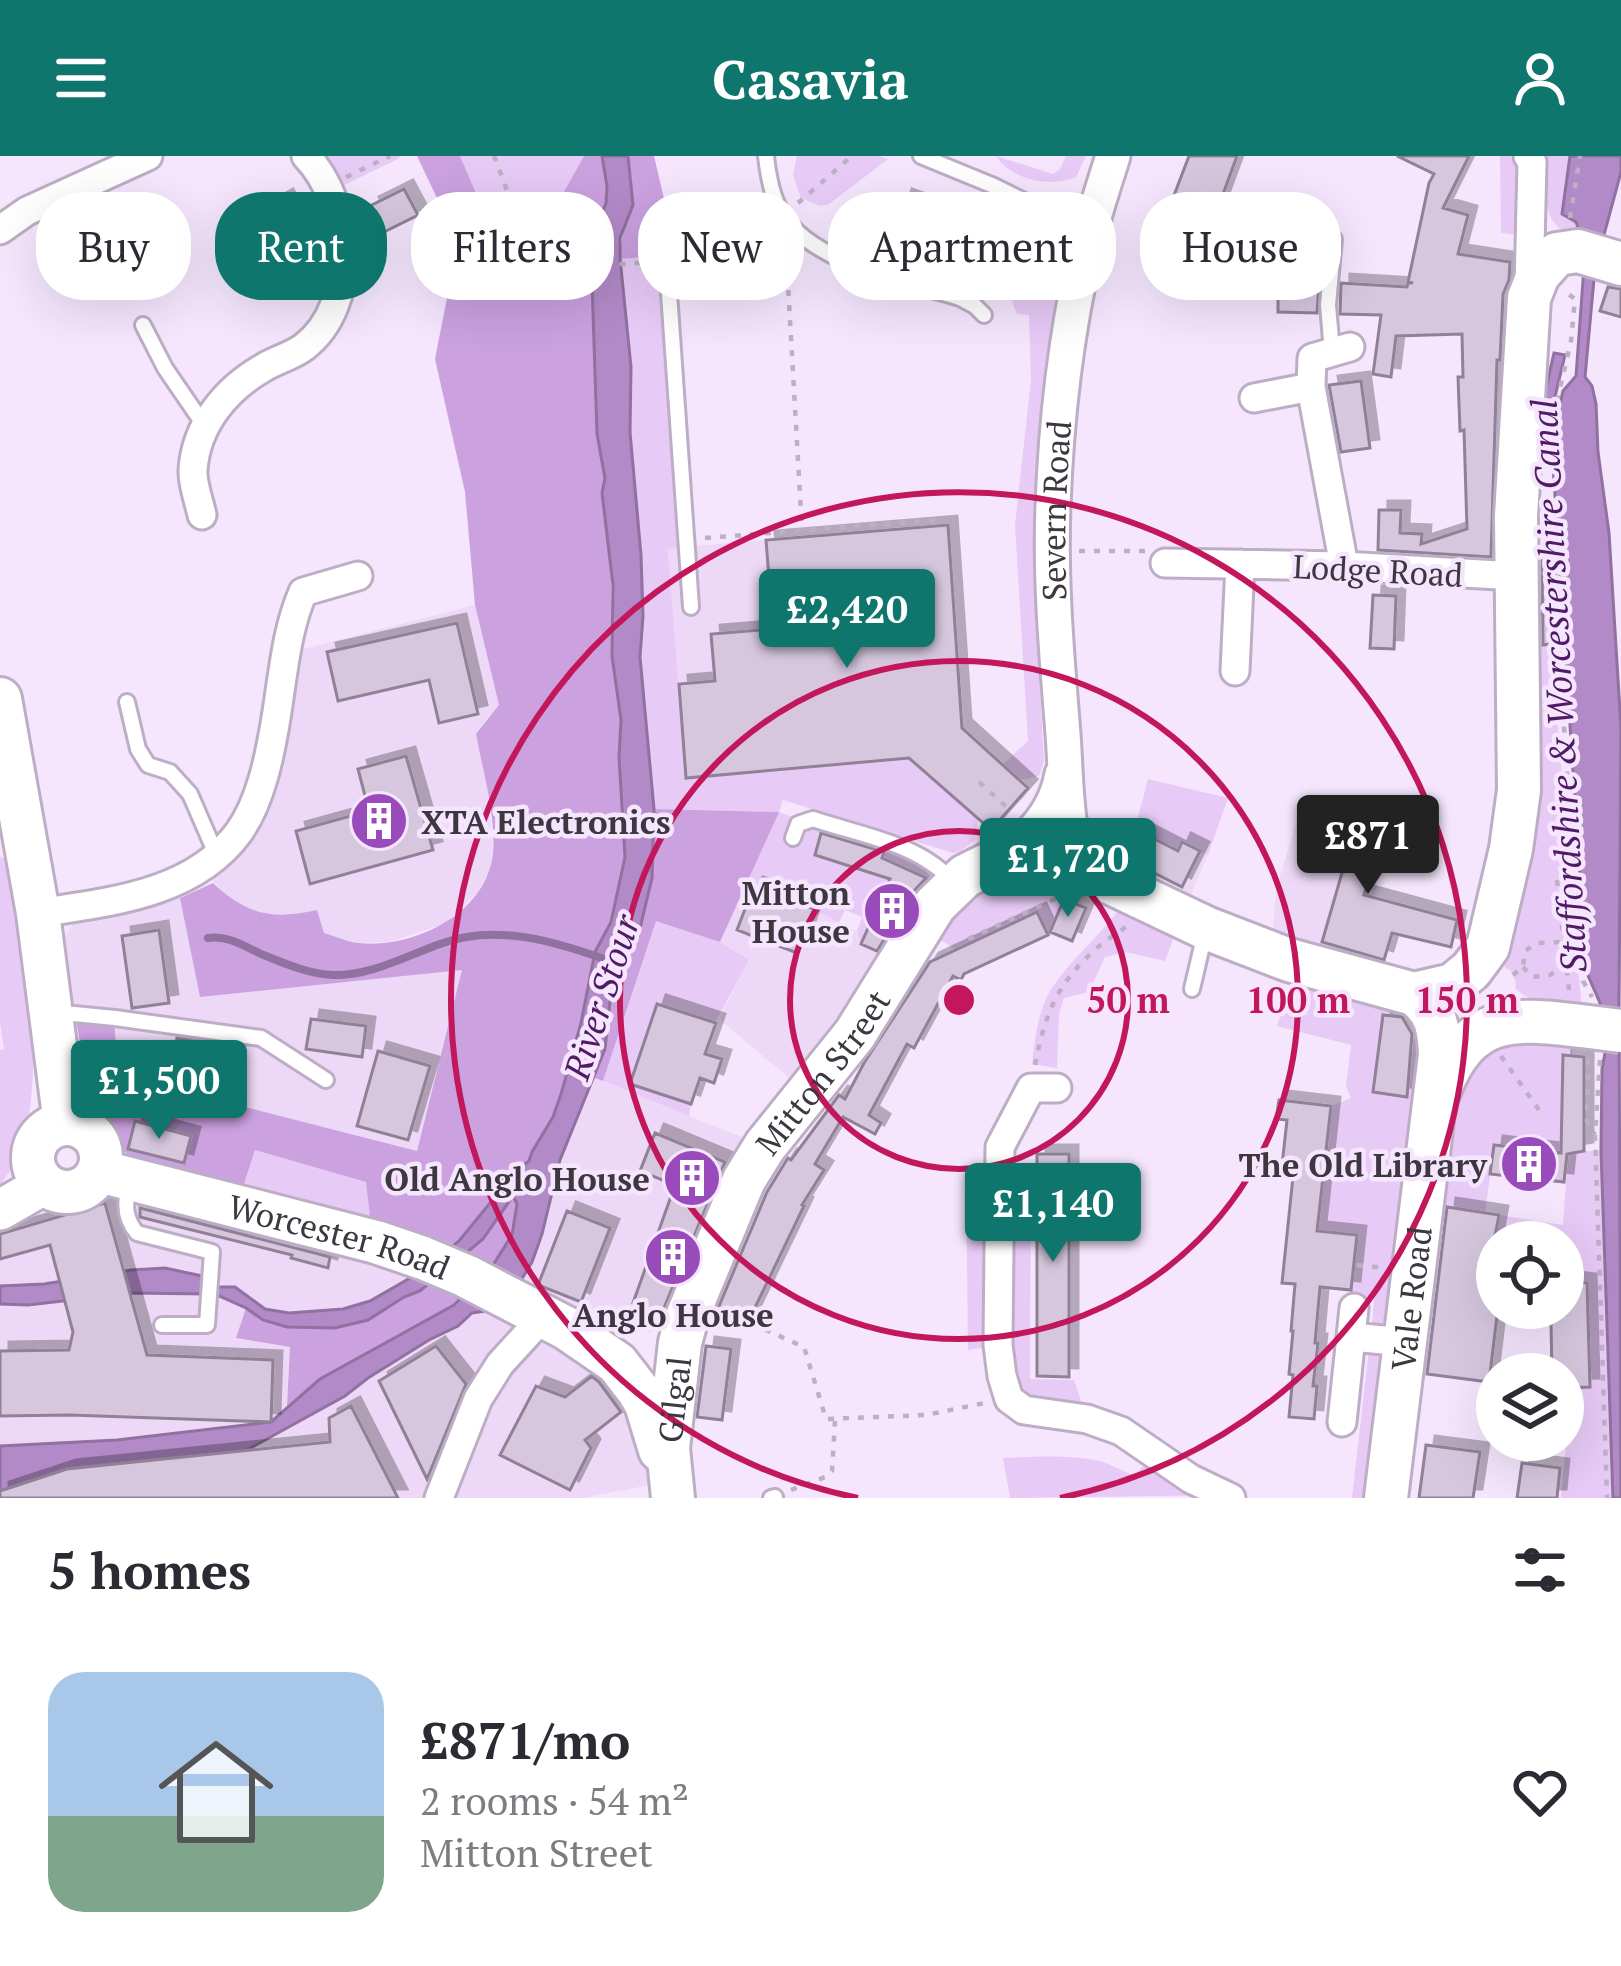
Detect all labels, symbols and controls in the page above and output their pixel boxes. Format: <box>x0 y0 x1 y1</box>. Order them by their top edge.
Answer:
text: Casavia <box>712 43 909 114</box>
icon: menu <box>48 45 114 111</box>
icon: person <box>1507 45 1573 111</box>
chip: Buy <box>36 192 191 300</box>
chip: Rent <box>215 192 387 300</box>
chip: Filters <box>411 192 614 300</box>
chip: New <box>638 192 804 300</box>
chip: Apartment <box>828 192 1116 300</box>
chip: House <box>1140 192 1341 300</box>
water label: Staffordshire & Worcestershire Canal <box>1520 398 1596 974</box>
street label: Severn Road <box>1031 419 1080 602</box>
street label: Lodge Road <box>1292 544 1464 596</box>
pin: £2,420 <box>749 569 945 671</box>
text: £2,420 <box>786 582 908 634</box>
building icon: XTA Electronics <box>348 790 410 852</box>
pin: £871 <box>1297 795 1439 897</box>
place label: XTA Electronics <box>421 800 671 843</box>
text: £871 <box>1324 808 1412 860</box>
pin: £1,720 <box>970 818 1166 920</box>
text: £1,720 <box>1007 831 1129 883</box>
place label: Mitton House <box>741 871 850 952</box>
building icon: Mitton House <box>861 880 923 942</box>
water label: River Stour <box>552 907 650 1086</box>
text: 50 m <box>1086 976 1170 1023</box>
text: 100 m <box>1246 976 1350 1023</box>
text: 150 m <box>1415 976 1519 1023</box>
centre of rings <box>938 979 980 1021</box>
street label: Mitton Street <box>745 981 899 1163</box>
pin: £1,500 <box>61 1040 257 1142</box>
text: £1,500 <box>98 1053 220 1105</box>
building icon: The Old Library <box>1498 1133 1560 1195</box>
place label: The Old Library <box>1239 1143 1488 1186</box>
building icon: Old Anglo House <box>661 1147 723 1209</box>
place label: Old Anglo House <box>384 1157 650 1200</box>
pin: £1,140 <box>955 1163 1151 1265</box>
text: £1,140 <box>992 1176 1114 1228</box>
street label: Worcester Road <box>224 1184 457 1289</box>
map controls <box>1476 1221 1584 1461</box>
button: locate <box>1476 1221 1584 1329</box>
street label: Vale Road <box>1380 1224 1440 1373</box>
building icon: Anglo House <box>642 1226 704 1288</box>
place label: Anglo House <box>572 1293 774 1336</box>
button: layers <box>1476 1353 1584 1461</box>
street label: Gilgal <box>647 1354 700 1445</box>
text: 5 homes <box>48 1536 251 1604</box>
icon: filters <box>1507 1537 1573 1603</box>
text: £871/mo <box>420 1706 630 1774</box>
icon: home <box>144 1720 288 1864</box>
icon: heart <box>1507 1759 1573 1825</box>
text: 2 rooms · 54 m² <box>420 1774 689 1826</box>
text: Mitton Street <box>420 1826 653 1878</box>

